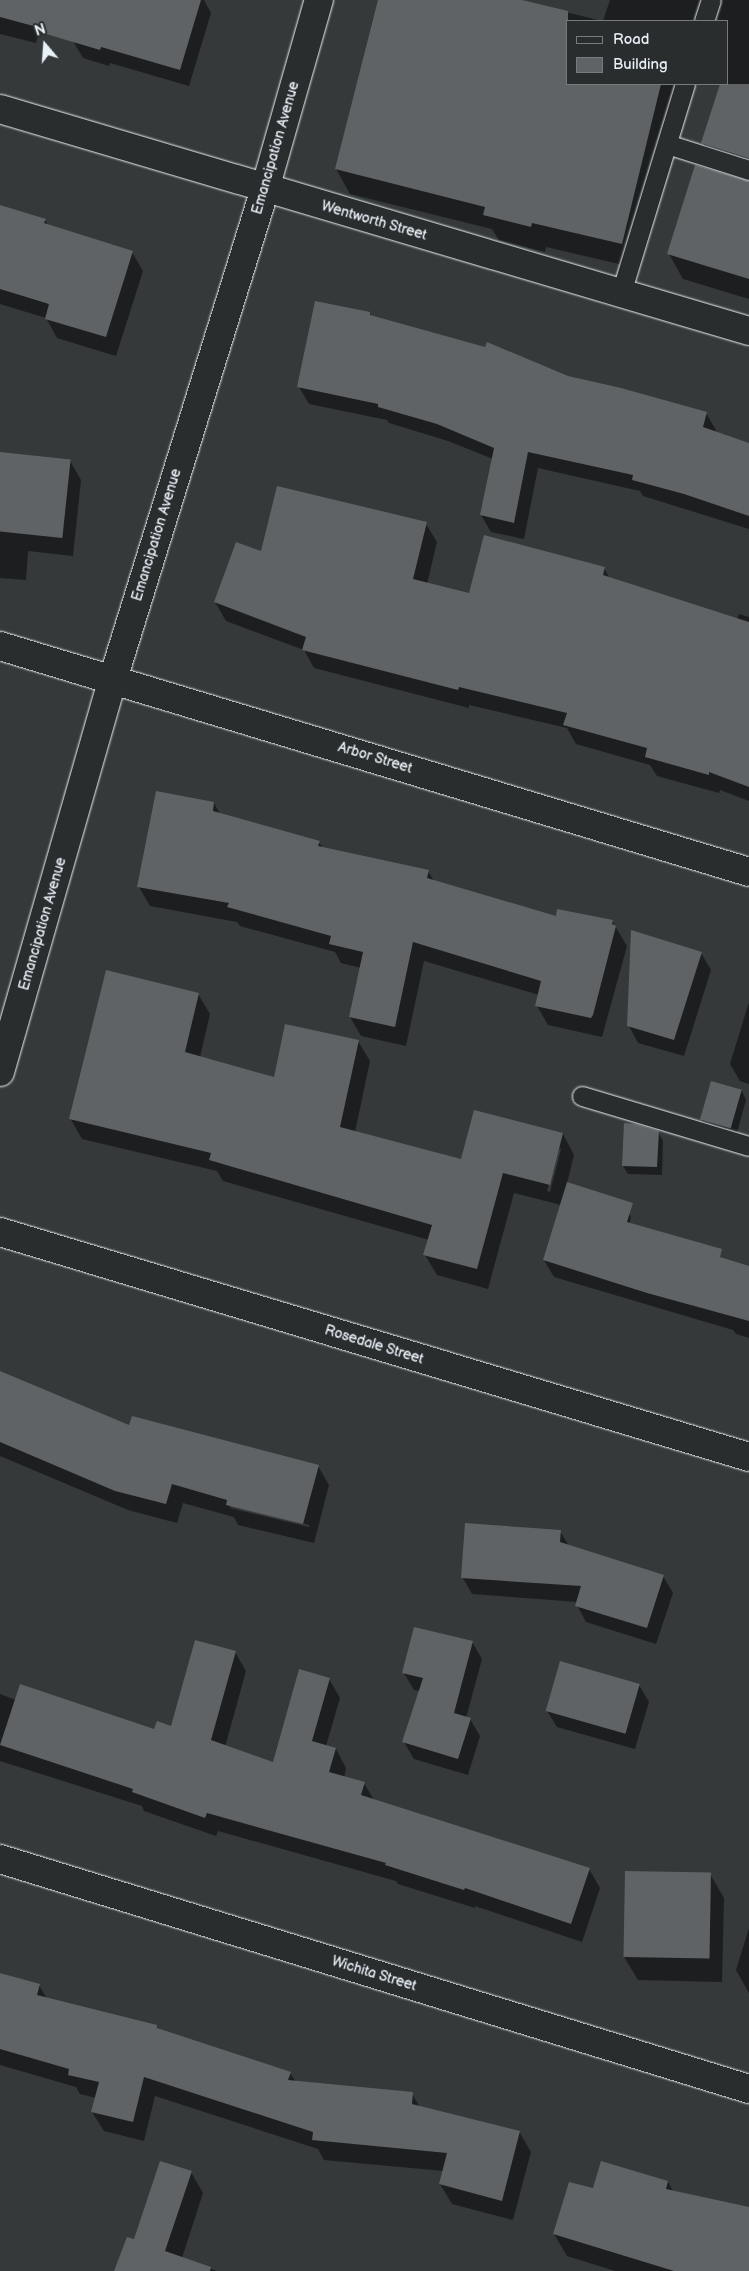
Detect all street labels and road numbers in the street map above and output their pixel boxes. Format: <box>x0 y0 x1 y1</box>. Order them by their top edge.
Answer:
street label: Emancipation Avenue <box>249 80 303 216</box>
street label: Wentworth Street <box>319 198 429 244</box>
street label: Emancipation Avenue <box>129 467 185 603</box>
street label: Arbor Street <box>336 739 414 777</box>
street label: Emancipation Avenue <box>16 856 70 992</box>
street label: Rosedale Street <box>322 1322 426 1368</box>
street label: Wichita Street <box>330 1953 418 1995</box>

